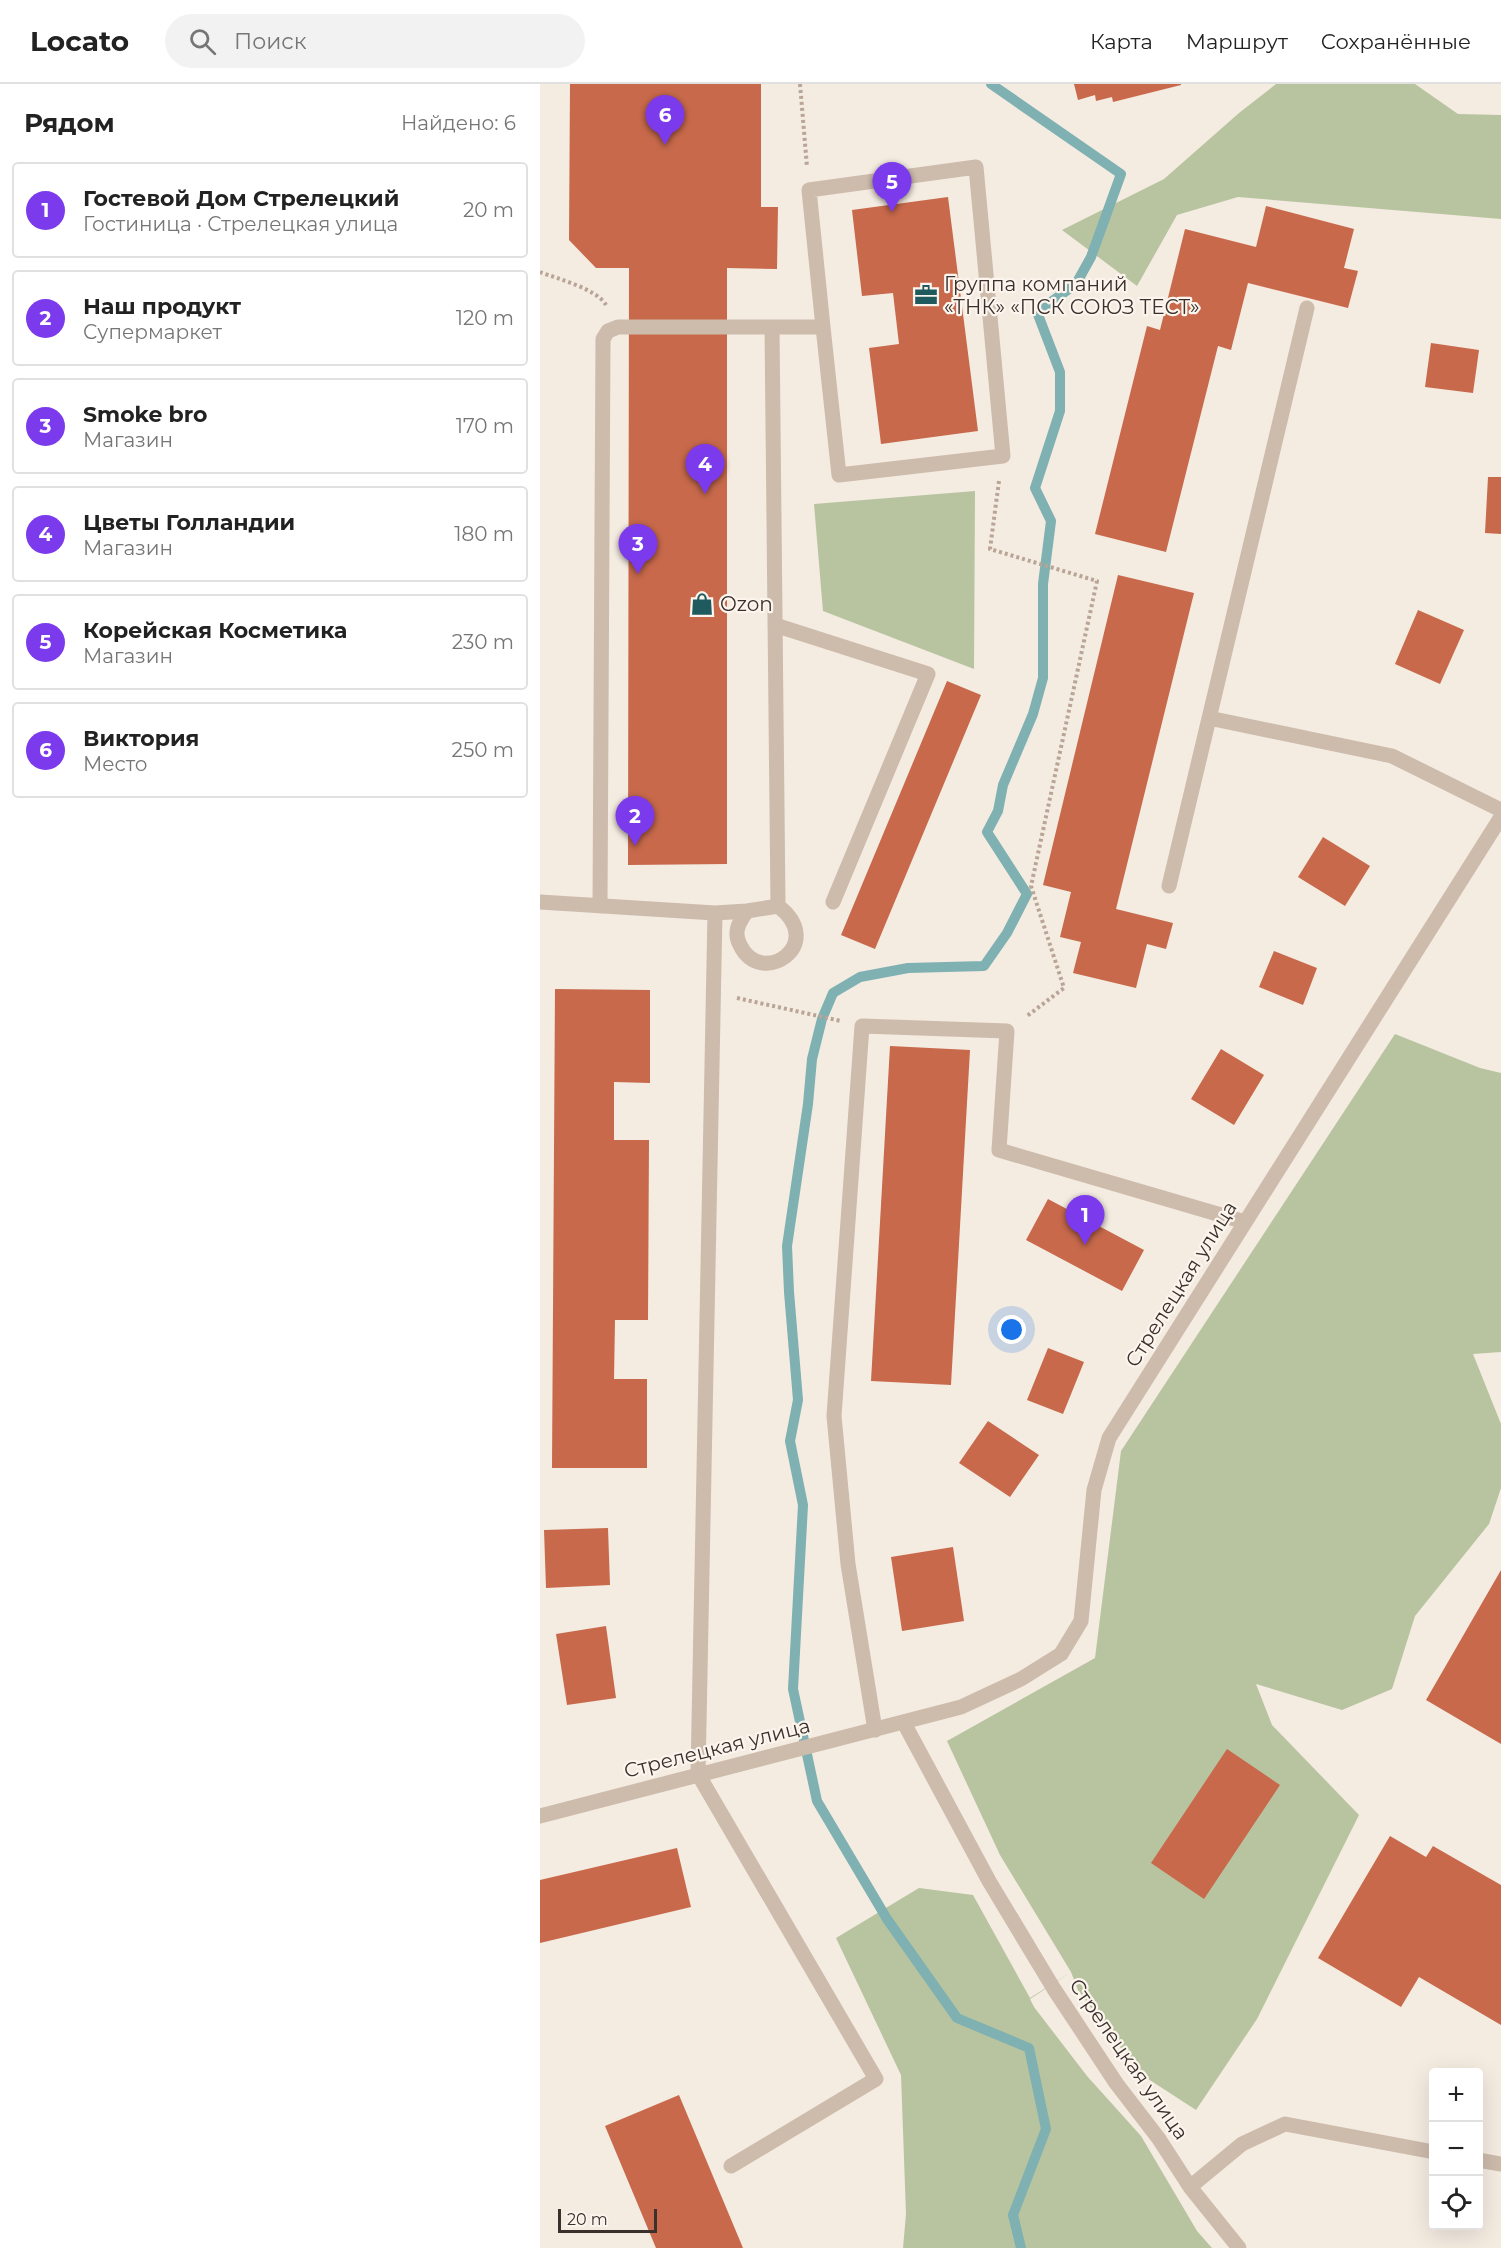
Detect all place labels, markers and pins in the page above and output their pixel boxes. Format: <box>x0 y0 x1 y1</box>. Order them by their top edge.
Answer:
pin: 6 <box>646 95 684 145</box>
pin: 5 <box>872 162 912 212</box>
place label: Группа компаний «ТНК» «ПСК СОЮЗ ТЕСТ» <box>944 272 1200 319</box>
office icon: Группа компаний «ТНК» «ПСК СОЮЗ ТЕСТ» <box>913 282 939 308</box>
pin: 4 <box>686 444 724 494</box>
pin: 3 <box>618 524 658 574</box>
shop icon: Ozon <box>689 591 715 617</box>
place label: Ozon <box>720 592 773 616</box>
pin: 2 <box>616 796 655 846</box>
pin: 1 <box>1066 1196 1104 1245</box>

